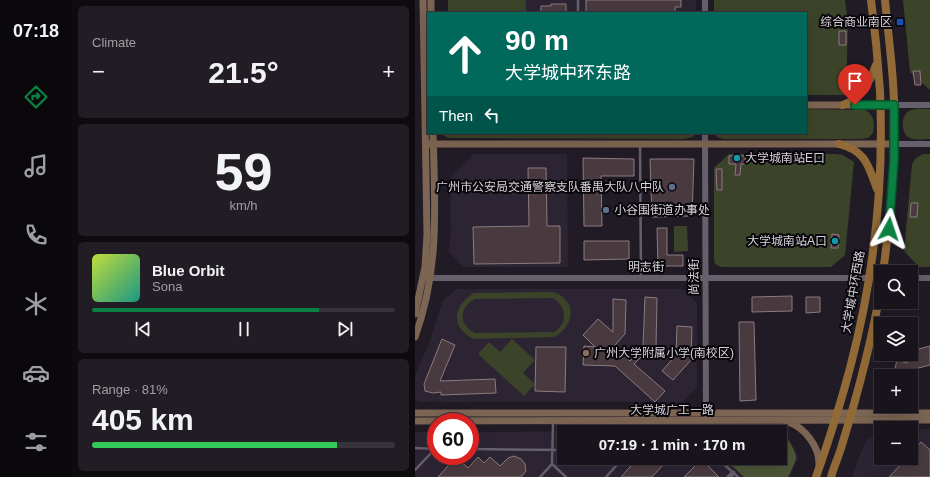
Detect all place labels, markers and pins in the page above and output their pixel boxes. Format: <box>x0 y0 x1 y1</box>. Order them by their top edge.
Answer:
place label: 综合商业南区 <box>820 15 892 29</box>
marker: 综合商业南区 <box>895 17 905 27</box>
pin <box>838 64 872 105</box>
place label: 大学城南站E口 <box>745 151 825 165</box>
marker: 大学城南站E口 <box>732 153 742 163</box>
place label: 广州市公安局交通警察支队番禺大队八中队 <box>436 180 664 194</box>
marker: 广州市公安局交通警察支队番禺大队八中队 <box>667 182 677 192</box>
place label: 小谷围街道办事处 <box>614 203 710 217</box>
marker: 小谷围街道办事处 <box>601 205 611 215</box>
place label: 大学城南站A口 <box>747 234 827 248</box>
marker: 大学城南站A口 <box>830 236 840 246</box>
place label: 广州大学附属小学(南校区) <box>594 346 734 360</box>
marker: 广州大学附属小学(南校区) <box>581 348 591 358</box>

